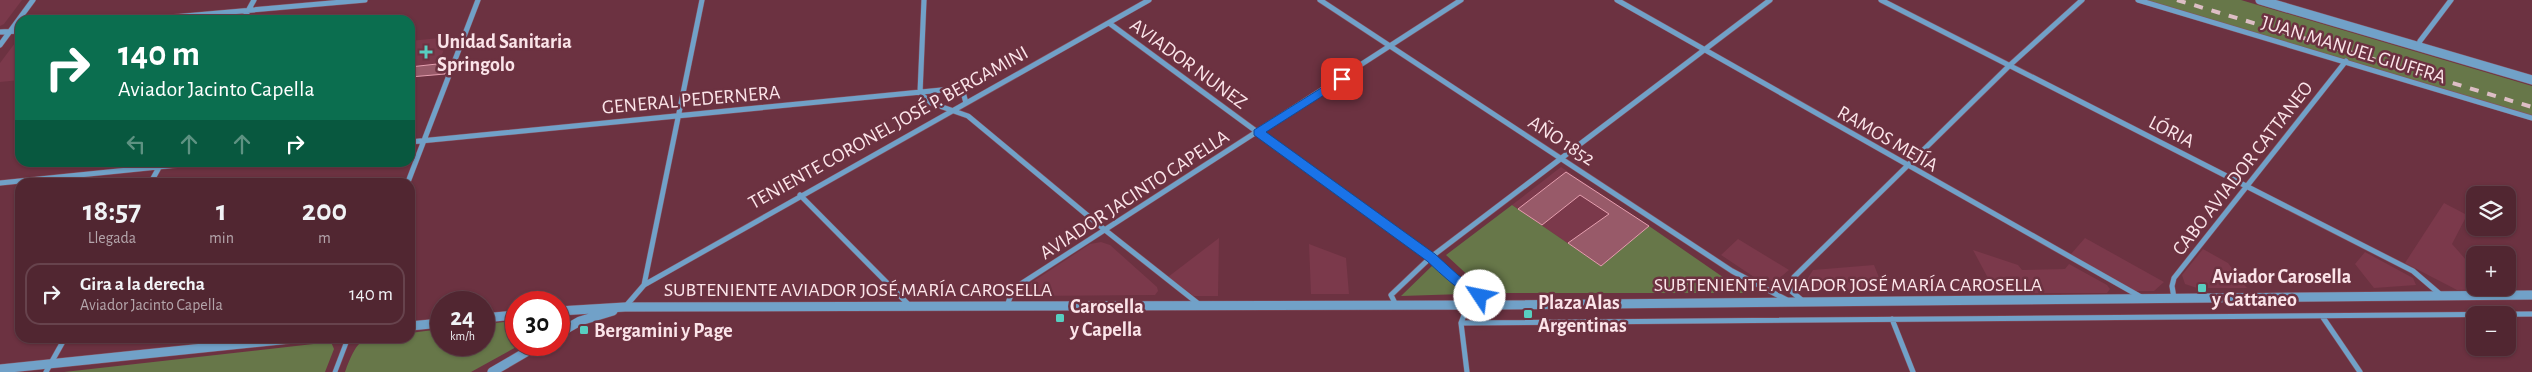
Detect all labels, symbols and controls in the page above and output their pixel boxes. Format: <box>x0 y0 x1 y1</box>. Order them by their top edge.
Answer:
street label: JUAN MANUEL GIUFFRA <box>2259 12 2449 88</box>
street label: AVIADOR NUNEZ <box>1126 15 1251 113</box>
place label: Unidad Sanitaria Springolo <box>437 32 572 75</box>
icon: right <box>35 35 100 100</box>
text: 140 m <box>118 37 200 72</box>
street label: TENIENTE CORONEL JOSÉ P. BERGAMINI <box>745 42 1032 213</box>
marker: Unidad Sanitaria Springolo <box>419 45 433 59</box>
pin <box>1321 58 1363 100</box>
icon: arrive <box>1328 65 1356 93</box>
text: Aviador Jacinto Capella <box>118 78 315 100</box>
street label: CABO AVIADOR CATTANEO <box>2169 78 2317 259</box>
street label: GENERAL PEDERNERA <box>601 82 781 118</box>
street label: RAMOS MEJÍA <box>1834 101 1942 176</box>
street label: AÑO 1852 <box>1525 111 1599 170</box>
street label: LÓRIA <box>2145 111 2198 152</box>
street label: AVIADOR JACINTO CAPELLA <box>1036 126 1233 263</box>
icon: left <box>122 130 150 158</box>
icon: ahead <box>175 130 203 158</box>
icon: ahead <box>228 130 256 158</box>
icon: right <box>281 130 309 158</box>
map controls <box>2466 186 2516 356</box>
button: layers <box>2466 186 2516 236</box>
text: 18:57 <box>83 196 141 226</box>
text: 1 <box>216 196 227 226</box>
text: 200 <box>302 196 347 226</box>
text: Llegada <box>88 230 136 246</box>
text: min <box>209 230 234 246</box>
text: m <box>318 230 331 246</box>
button: + <box>2466 246 2516 296</box>
place label: Aviador Carosella y Cattaneo <box>2211 267 2352 310</box>
position arrow <box>1453 269 1505 321</box>
street label: SUBTENIENTE AVIADOR JOSÉ MARÍA CAROSELLA <box>1654 274 2043 295</box>
text: Gira a la derecha <box>80 275 205 294</box>
street label: SUBTENIENTE AVIADOR JOSÉ MARÍA CAROSELLA <box>664 279 1053 300</box>
icon: right <box>37 280 65 308</box>
marker: Aviador Carosella y Cattaneo <box>2196 282 2208 294</box>
text: 140 m <box>349 285 393 304</box>
speed limit sign: 30 <box>505 291 570 356</box>
place label: Plaza Alas Argentinas <box>1538 293 1627 336</box>
text: Aviador Jacinto Capella <box>80 297 223 313</box>
place label: Carosella y Capella <box>1069 297 1144 340</box>
text: 24 <box>450 305 475 330</box>
button: − <box>2466 306 2516 356</box>
marker: Plaza Alas Argentinas <box>1522 308 1534 320</box>
marker: Carosella y Capella <box>1054 312 1066 324</box>
place label: Bergamini y Page <box>594 321 733 341</box>
marker: Bergamini y Page <box>578 324 590 336</box>
text: km/h <box>450 330 475 342</box>

